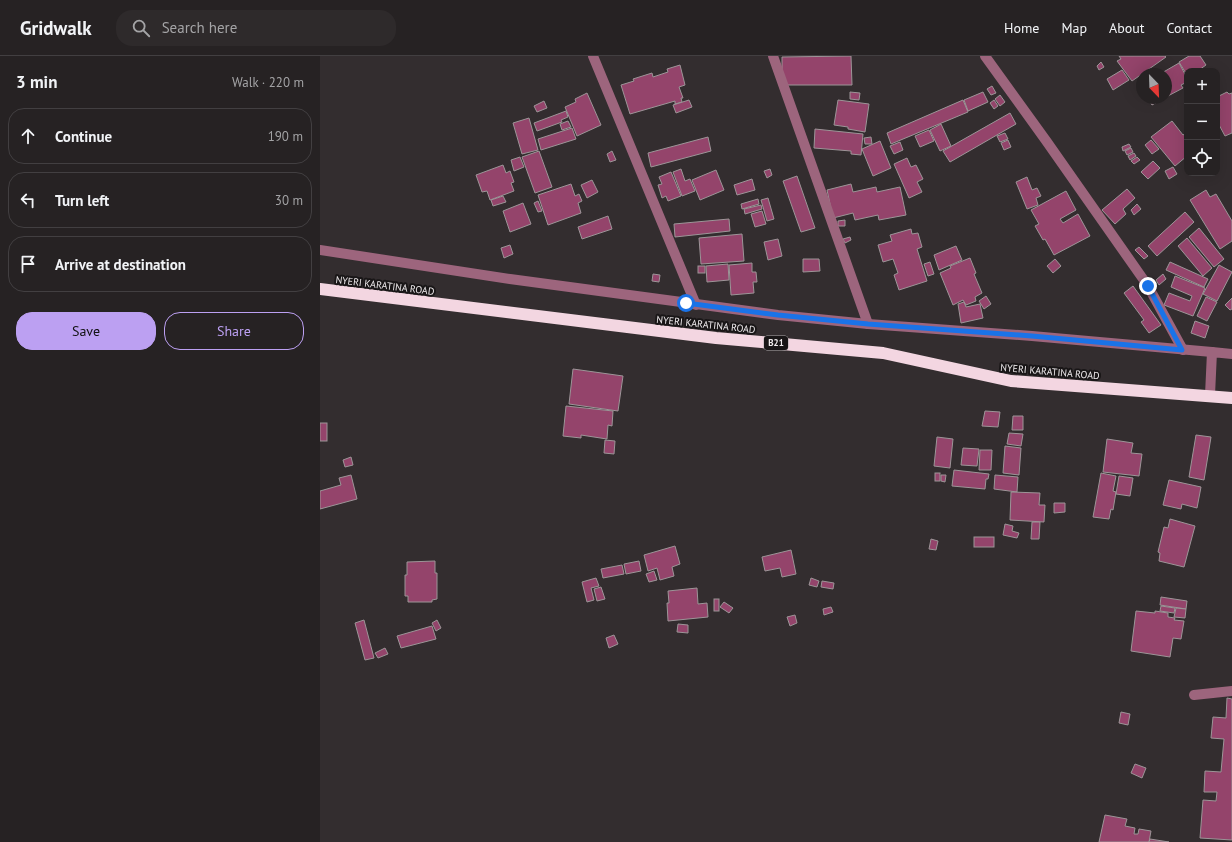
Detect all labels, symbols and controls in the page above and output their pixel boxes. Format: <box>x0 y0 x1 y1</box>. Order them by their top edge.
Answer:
search box <box>116 10 396 46</box>
text: Gridwalk <box>20 16 92 40</box>
icon: search <box>130 17 152 39</box>
text: Search here <box>162 18 237 37</box>
text: Home <box>1004 19 1039 37</box>
text: Map <box>1061 19 1087 37</box>
text: About <box>1109 19 1145 37</box>
text: Contact <box>1167 19 1212 37</box>
north arrow <box>1136 68 1172 104</box>
map controls <box>1184 68 1220 176</box>
button: + <box>1184 68 1220 104</box>
text: 3 min <box>16 71 57 93</box>
text: Walk · 220 m <box>232 74 304 91</box>
button: − <box>1184 104 1220 140</box>
icon: ahead <box>17 125 39 147</box>
text: Continue <box>55 127 112 146</box>
text: 190 m <box>268 128 303 145</box>
button: locate <box>1184 140 1220 176</box>
icon: left <box>17 189 39 211</box>
text: Turn left <box>55 191 109 210</box>
text: 30 m <box>275 192 303 209</box>
icon: arrive <box>17 253 39 275</box>
text: Arrive at destination <box>55 255 186 274</box>
street label: NYERI KARATINA ROAD <box>335 273 435 298</box>
route end <box>1139 277 1157 295</box>
route start <box>677 294 695 312</box>
button: Save <box>16 312 156 350</box>
button: Share <box>164 312 304 350</box>
street label: NYERI KARATINA ROAD <box>656 313 756 336</box>
road number: B21 <box>764 336 788 350</box>
street label: NYERI KARATINA ROAD <box>1000 361 1100 382</box>

